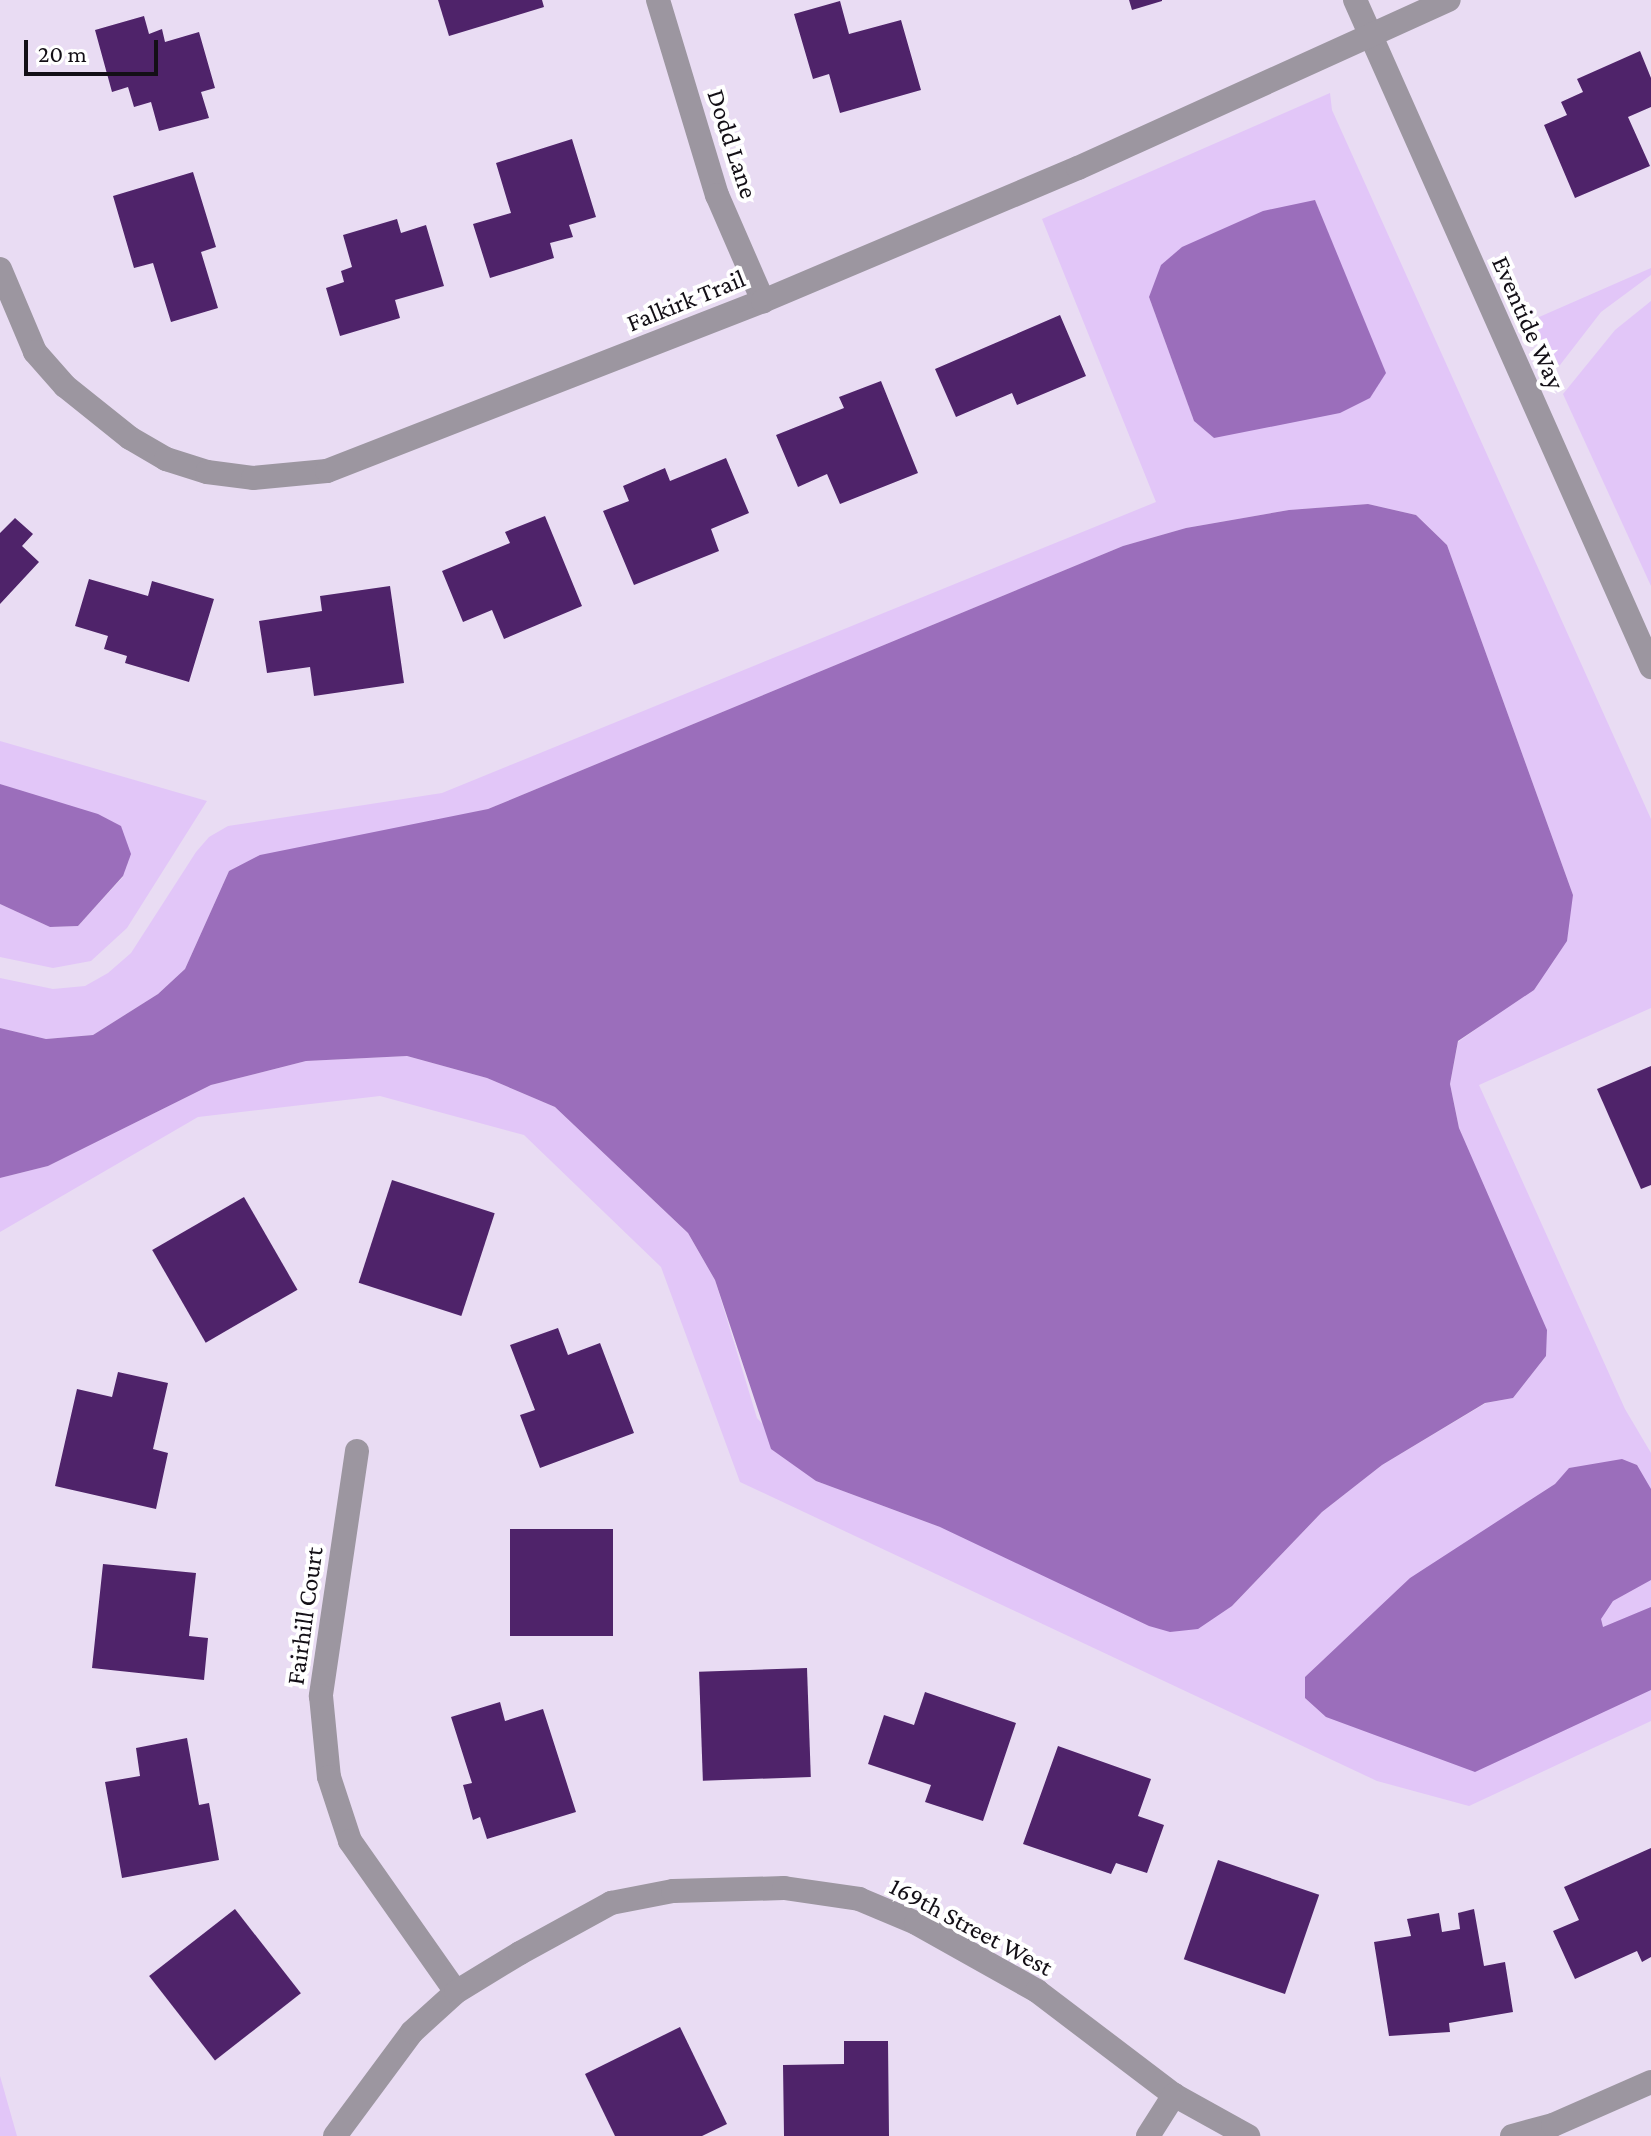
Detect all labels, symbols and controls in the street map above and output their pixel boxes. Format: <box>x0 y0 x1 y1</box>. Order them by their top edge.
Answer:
scale bar <box>28 24 162 74</box>
text: 20 m <box>38 40 87 67</box>
street label: Dodd Lane <box>700 86 764 202</box>
street label: Eventide Way <box>1485 251 1571 395</box>
street label: Falkirk Trail <box>622 263 750 339</box>
street label: Fairhill Court <box>280 1545 330 1687</box>
street label: 169th Street West <box>884 1871 1058 1983</box>

